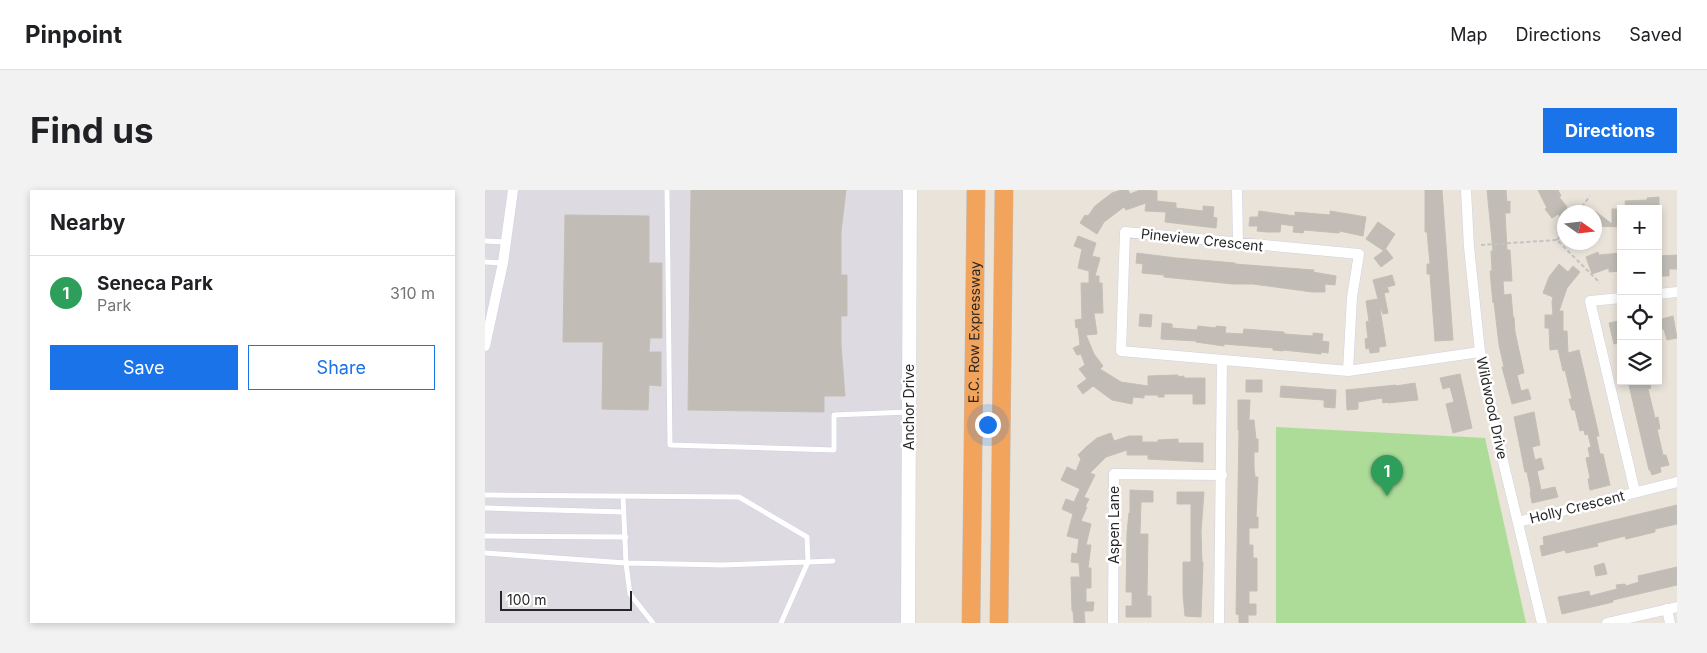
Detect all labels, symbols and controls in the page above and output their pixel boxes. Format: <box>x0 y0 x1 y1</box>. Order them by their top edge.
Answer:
text: Pinpoint <box>25 20 122 49</box>
text: Map <box>1450 24 1488 45</box>
text: Directions <box>1516 24 1601 45</box>
text: Saved <box>1629 24 1682 45</box>
button: Directions <box>1543 108 1677 153</box>
text: Find us <box>30 109 154 151</box>
north arrow <box>1557 205 1602 250</box>
map controls <box>1617 205 1662 385</box>
button: + <box>1617 205 1662 250</box>
text: Nearby <box>50 210 125 235</box>
street label: Pineview Crescent <box>1140 225 1264 254</box>
button: − <box>1617 250 1662 295</box>
street label: E.C. Row Expressway <box>965 261 983 403</box>
text: Seneca Park <box>97 272 213 295</box>
text: 1 <box>63 283 69 303</box>
text: 310 m <box>390 283 435 303</box>
text: Park <box>97 295 131 315</box>
button: locate <box>1617 295 1662 340</box>
button: layers <box>1617 340 1662 385</box>
button: Save <box>50 345 238 390</box>
button: Share <box>248 345 435 390</box>
street label: Wildwood Drive <box>1473 355 1512 461</box>
street label: Anchor Drive <box>900 364 917 450</box>
your location <box>975 412 1001 438</box>
pin: 1 <box>1371 455 1403 496</box>
street label: Aspen Lane <box>1105 486 1122 564</box>
street label: Holly Crescent <box>1528 486 1627 527</box>
scale bar <box>500 588 633 611</box>
text: 100 m <box>507 591 547 608</box>

